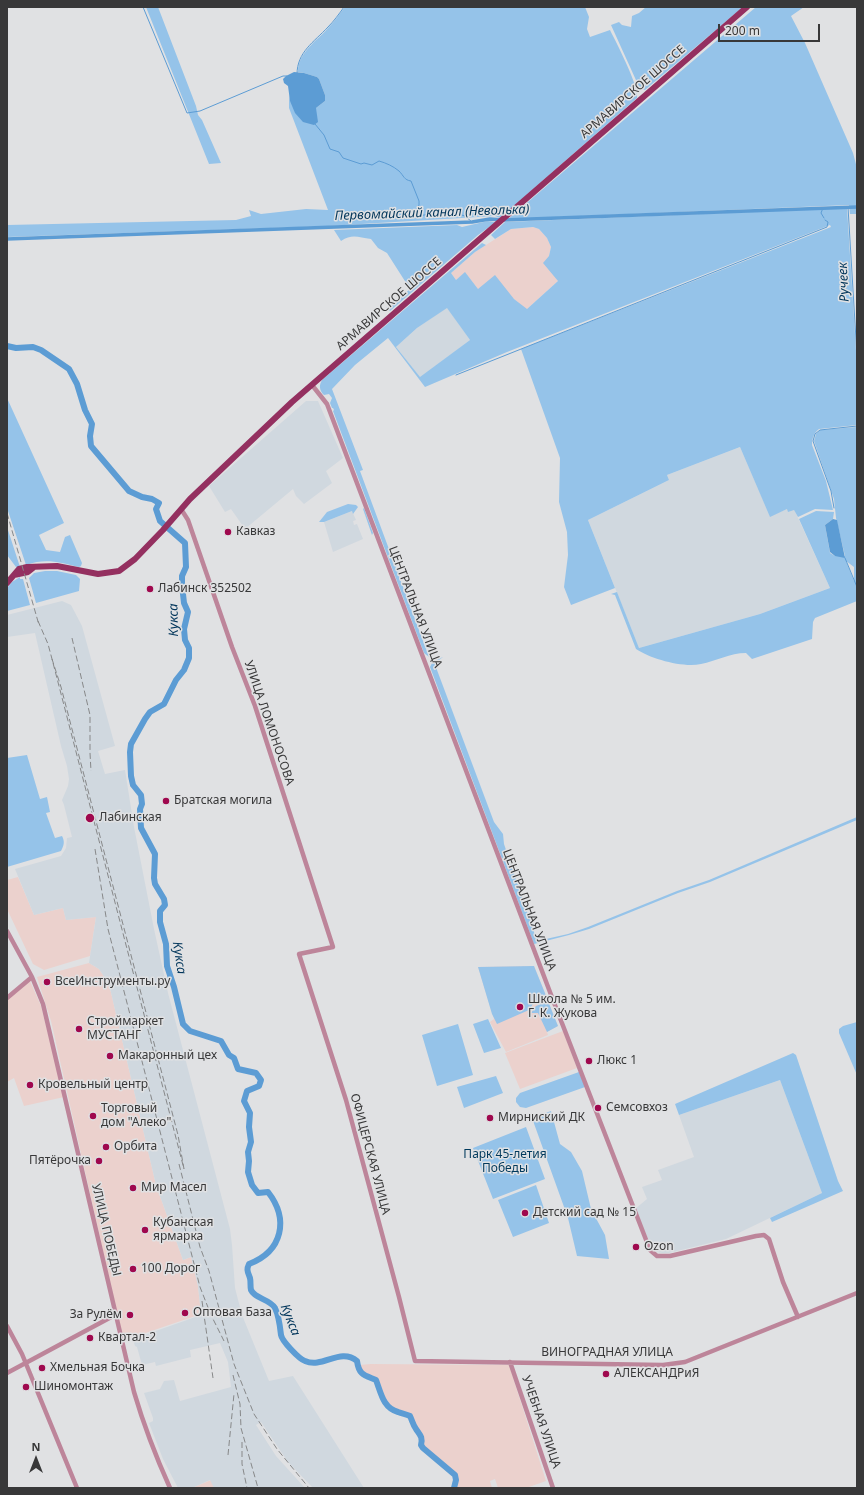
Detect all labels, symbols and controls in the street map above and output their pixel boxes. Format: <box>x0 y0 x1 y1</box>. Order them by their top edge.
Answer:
scale bar <box>720 16 822 42</box>
text: 200 m <box>725 22 760 39</box>
street label: АРМАВИРСКОЕ ШОССЕ <box>577 42 689 142</box>
water label: Первомайский канал (Неволька) <box>334 202 530 224</box>
street label: АРМАВИРСКОЕ ШОССЕ <box>333 254 445 354</box>
water label: Ручеек <box>835 262 853 302</box>
place label: Кавказ <box>236 525 275 539</box>
marker: Кавказ <box>223 527 233 537</box>
street label: ЦЕНТРАЛЬНАЯ УЛИЦА <box>385 544 445 670</box>
place label: Лабинск 352502 <box>158 582 252 596</box>
marker: Лабинск 352502 <box>145 584 155 594</box>
water label: Кукса <box>166 603 182 637</box>
street label: УЛИЦА ЛОМОНОСОВА <box>241 659 297 787</box>
place label: Братская могила <box>174 794 272 808</box>
marker: Братская могила <box>161 796 171 806</box>
place label: Лабинская <box>99 811 162 825</box>
marker: Лабинская <box>84 812 96 824</box>
street label: ЦЕНТРАЛЬНАЯ УЛИЦА <box>499 847 559 973</box>
water label: Кукса <box>169 941 189 975</box>
place label: ВсеИнструменты.ру <box>55 975 170 989</box>
marker: ВсеИнструменты.ру <box>42 977 52 987</box>
place label: Школа № 5 им. Г. К. Жукова <box>528 993 616 1021</box>
marker: Школа № 5 им. Г. К. Жукова <box>515 1002 525 1012</box>
place label: Строймаркет МУСТАНГ <box>87 1015 164 1043</box>
marker: Строймаркет МУСТАНГ <box>74 1024 84 1034</box>
place label: Макаронный цех <box>118 1049 217 1063</box>
marker: Макаронный цех <box>105 1051 115 1061</box>
place label: Люкс 1 <box>597 1054 637 1068</box>
marker: Люкс 1 <box>584 1056 594 1066</box>
place label: Кровельный центр <box>38 1078 148 1092</box>
marker: Кровельный центр <box>25 1080 35 1090</box>
street label: ОФИЦЕРСКАЯ УЛИЦА <box>347 1092 393 1216</box>
place label: Семсовхоз <box>606 1101 668 1115</box>
place label: Торговый дом "Алеко" <box>101 1102 171 1130</box>
marker: Семсовхоз <box>593 1103 603 1113</box>
marker: Торговый дом "Алеко" <box>88 1111 98 1121</box>
place label: Мирниский ДК <box>498 1111 585 1125</box>
marker: Мирниский ДК <box>485 1113 495 1123</box>
place label: Орбита <box>114 1140 157 1154</box>
marker: Орбита <box>101 1142 111 1152</box>
park label: Парк 45-летия Победы <box>463 1148 547 1176</box>
place label: Пятёрочка <box>29 1154 91 1168</box>
marker: Пятёрочка <box>94 1156 104 1166</box>
place label: Мир Масел <box>141 1181 207 1195</box>
street label: УЛИЦА ПОБЕДЫ <box>88 1182 124 1278</box>
marker: Мир Масел <box>128 1183 138 1193</box>
place label: Детский сад № 15 <box>533 1206 636 1220</box>
marker: Детский сад № 15 <box>520 1208 530 1218</box>
place label: Кубанская ярмарка <box>153 1216 213 1244</box>
marker: Кубанская ярмарка <box>140 1225 150 1235</box>
place label: Ozon <box>644 1240 674 1254</box>
marker: Ozon <box>631 1242 641 1252</box>
place label: 100 Дорог <box>141 1262 200 1276</box>
marker: 100 Дорог <box>128 1264 138 1274</box>
water label: Кукса <box>277 1302 303 1338</box>
place label: Оптовая База <box>193 1306 272 1320</box>
place label: За Рулём <box>70 1308 122 1322</box>
marker: Оптовая База <box>180 1308 190 1318</box>
marker: За Рулём <box>125 1310 135 1320</box>
place label: Квартал-2 <box>98 1331 156 1345</box>
marker: Квартал-2 <box>85 1333 95 1343</box>
street label: ВИНОГРАДНАЯ УЛИЦА <box>541 1346 673 1360</box>
place label: Хмельная Бочка <box>50 1361 145 1375</box>
marker: Хмельная Бочка <box>37 1363 47 1373</box>
place label: АЛЕКСАНДРиЯ <box>614 1367 699 1381</box>
marker: АЛЕКСАНДРиЯ <box>601 1369 611 1379</box>
street label: УЧЕБНАЯ УЛИЦА <box>518 1374 564 1470</box>
place label: Шиномонтаж <box>34 1380 113 1394</box>
marker: Шиномонтаж <box>21 1382 31 1392</box>
north arrow <box>16 1439 56 1479</box>
text: N <box>32 1439 40 1454</box>

